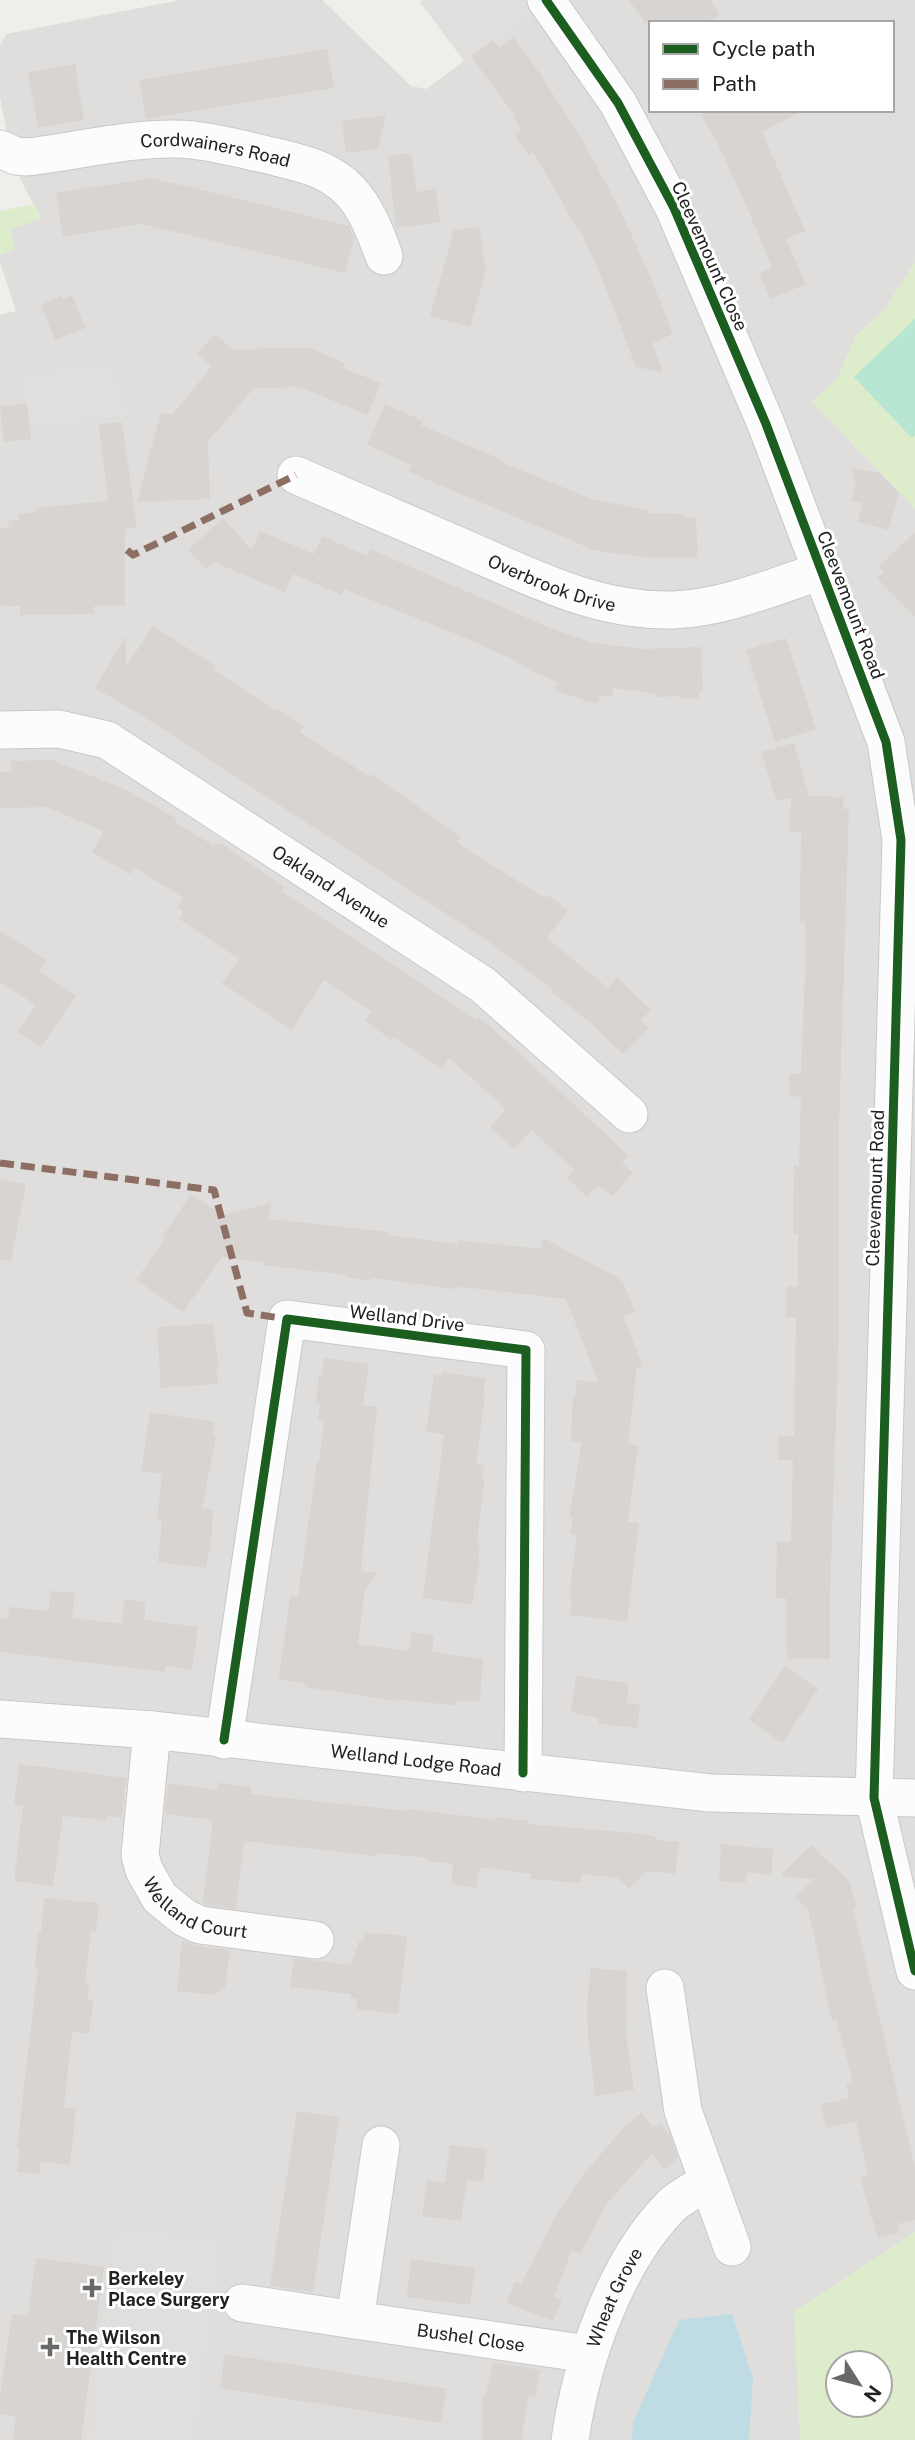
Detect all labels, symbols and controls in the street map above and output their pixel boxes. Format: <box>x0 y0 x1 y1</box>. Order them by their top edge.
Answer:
legend <box>649 21 894 112</box>
text: Cycle path <box>712 36 815 61</box>
text: Path <box>712 71 757 96</box>
street label: Cordwainers Road <box>139 129 293 171</box>
street label: Cleevemount Close <box>668 178 752 334</box>
street label: Cleevemount Road <box>813 528 889 682</box>
street label: Overbrook Drive <box>485 550 618 615</box>
street label: Oakland Avenue <box>269 840 394 932</box>
street label: Cleevemount Road <box>862 1109 888 1267</box>
street label: Welland Drive <box>348 1301 466 1335</box>
street label: Welland Lodge Road <box>329 1740 502 1780</box>
street label: Welland Court <box>139 1873 249 1942</box>
street label: Wheat Grove <box>582 2243 646 2350</box>
place label: Berkeley Place Surgery <box>108 2268 230 2310</box>
marker: Berkeley Place Surgery <box>82 2278 102 2298</box>
street label: Bushel Close <box>415 2319 526 2355</box>
place label: The Wilson Health Centre <box>66 2327 187 2369</box>
marker: The Wilson Health Centre <box>40 2337 60 2357</box>
north arrow <box>824 2349 894 2419</box>
text: N <box>859 2382 886 2406</box>

